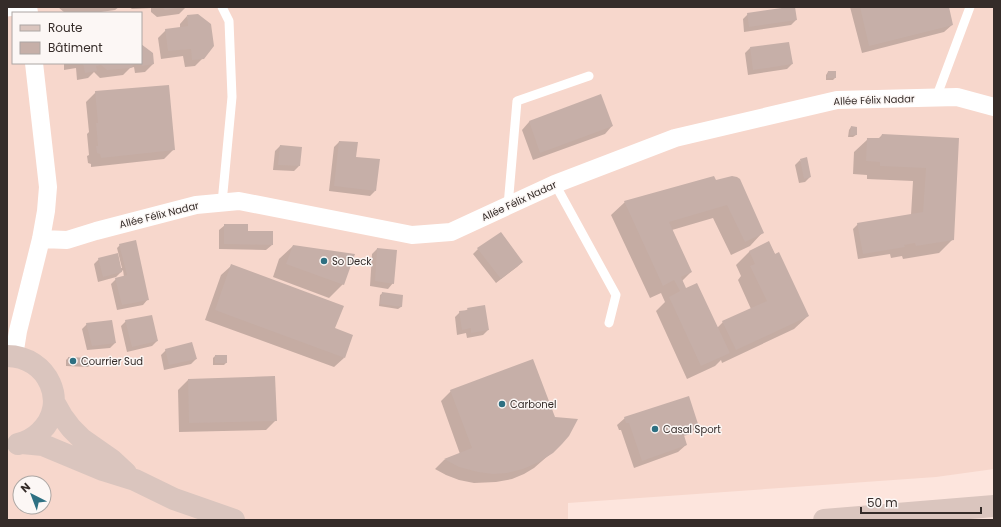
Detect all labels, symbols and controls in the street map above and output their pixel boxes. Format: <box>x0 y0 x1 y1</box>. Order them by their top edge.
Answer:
legend <box>12 12 142 64</box>
text: Route <box>48 19 82 36</box>
text: Bâtiment <box>48 39 103 56</box>
street label: Allée Félix Nadar <box>833 91 915 109</box>
street label: Allée Félix Nadar <box>479 177 559 225</box>
street label: Allée Félix Nadar <box>118 198 201 232</box>
place label: So Deck <box>332 254 372 269</box>
marker: So Deck <box>319 256 329 266</box>
place label: Courrier Sud <box>81 354 143 369</box>
marker: Courrier Sud <box>68 356 78 366</box>
place label: Carbonel <box>510 397 556 412</box>
marker: Carbonel <box>497 399 507 409</box>
place label: Casal Sport <box>663 422 721 437</box>
marker: Casal Sport <box>650 424 660 434</box>
north arrow <box>12 475 52 515</box>
text: N <box>17 479 34 496</box>
scale bar <box>861 489 981 515</box>
text: 50 m <box>867 494 898 511</box>

